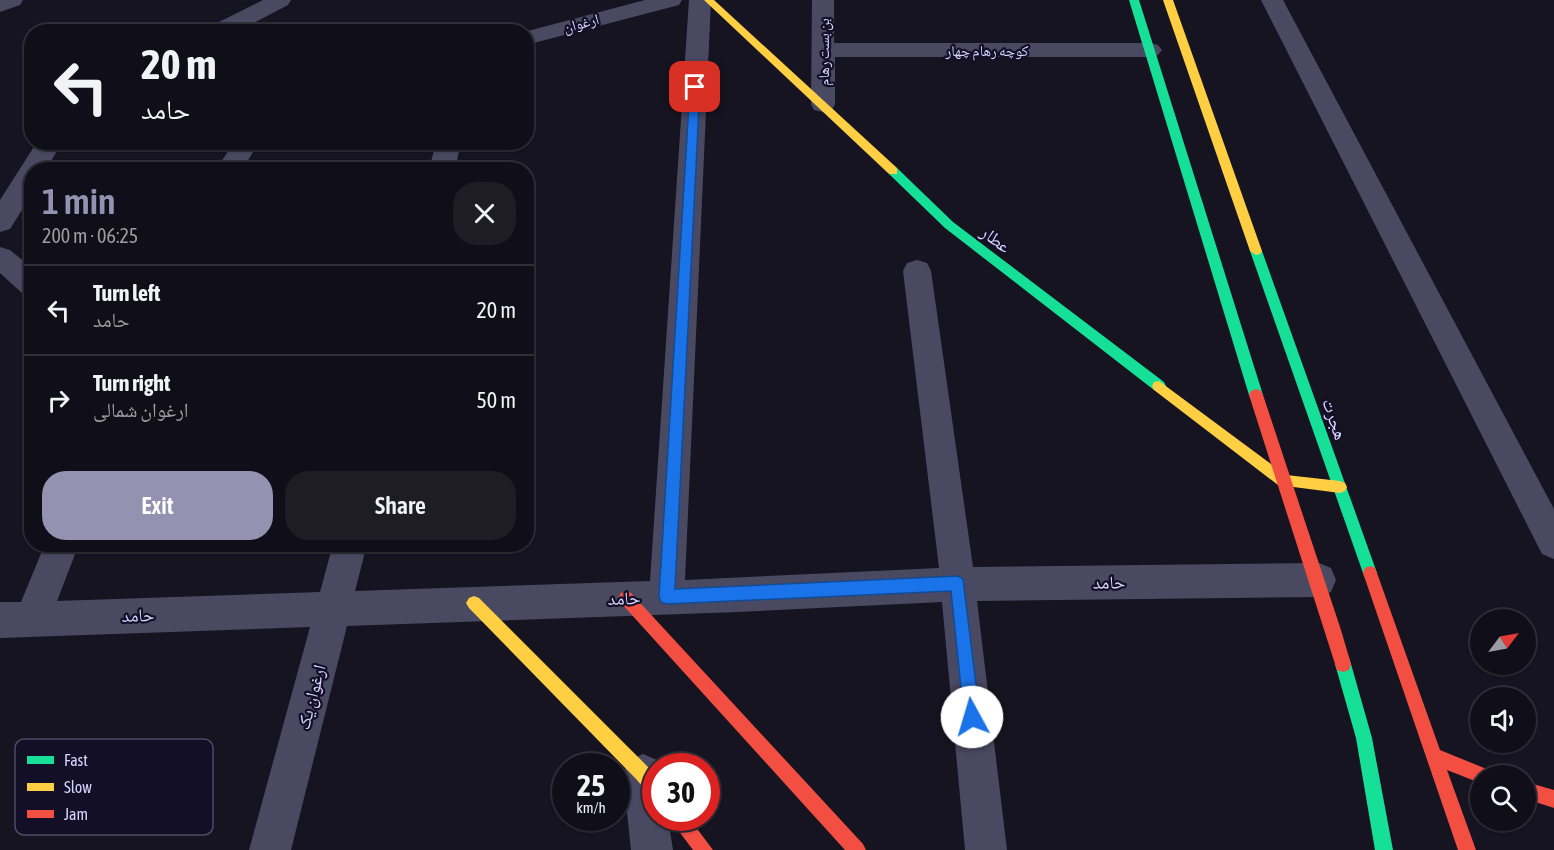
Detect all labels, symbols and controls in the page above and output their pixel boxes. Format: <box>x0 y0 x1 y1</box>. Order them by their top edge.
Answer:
street label: ارغوان <box>561 10 601 38</box>
street label: بن بست رهام <box>815 18 834 86</box>
text: 20 m <box>141 40 216 88</box>
street label: کوچه رهام چهار <box>944 42 1029 61</box>
icon: left <box>42 48 120 126</box>
pin <box>669 61 720 112</box>
icon: arrive <box>678 70 711 103</box>
text: حامد <box>141 94 190 125</box>
text: 1 min <box>42 180 116 222</box>
button: close <box>453 182 516 245</box>
street label: عطار <box>976 220 1015 257</box>
text: 200 m · 06:25 <box>42 224 138 247</box>
text: Turn left <box>93 280 160 306</box>
icon: left <box>42 294 75 327</box>
text: 20 m <box>476 297 516 323</box>
text: حامد <box>93 308 129 331</box>
text: Turn right <box>93 370 170 396</box>
icon: right <box>42 384 75 417</box>
text: 50 m <box>476 387 516 413</box>
street label: هجرت <box>1318 396 1352 442</box>
text: ارغوان شمالی <box>93 398 189 421</box>
button: Exit <box>42 471 273 540</box>
button: Share <box>285 471 516 540</box>
street label: حامد <box>1092 571 1126 593</box>
street label: حامد <box>607 587 641 609</box>
street label: حامد <box>121 604 155 626</box>
north arrow <box>1470 609 1536 675</box>
map controls <box>1470 609 1536 831</box>
street label: ارغوان یک <box>292 662 331 732</box>
position arrow <box>940 685 1004 749</box>
button: sound <box>1470 687 1536 753</box>
legend <box>15 739 213 835</box>
text: Fast <box>64 751 88 769</box>
speed limit sign: 30 <box>642 753 720 831</box>
button: search <box>1470 765 1536 831</box>
text: 25 <box>577 768 605 802</box>
text: Slow <box>64 778 92 796</box>
text: km/h <box>576 799 606 816</box>
text: Jam <box>64 805 88 823</box>

